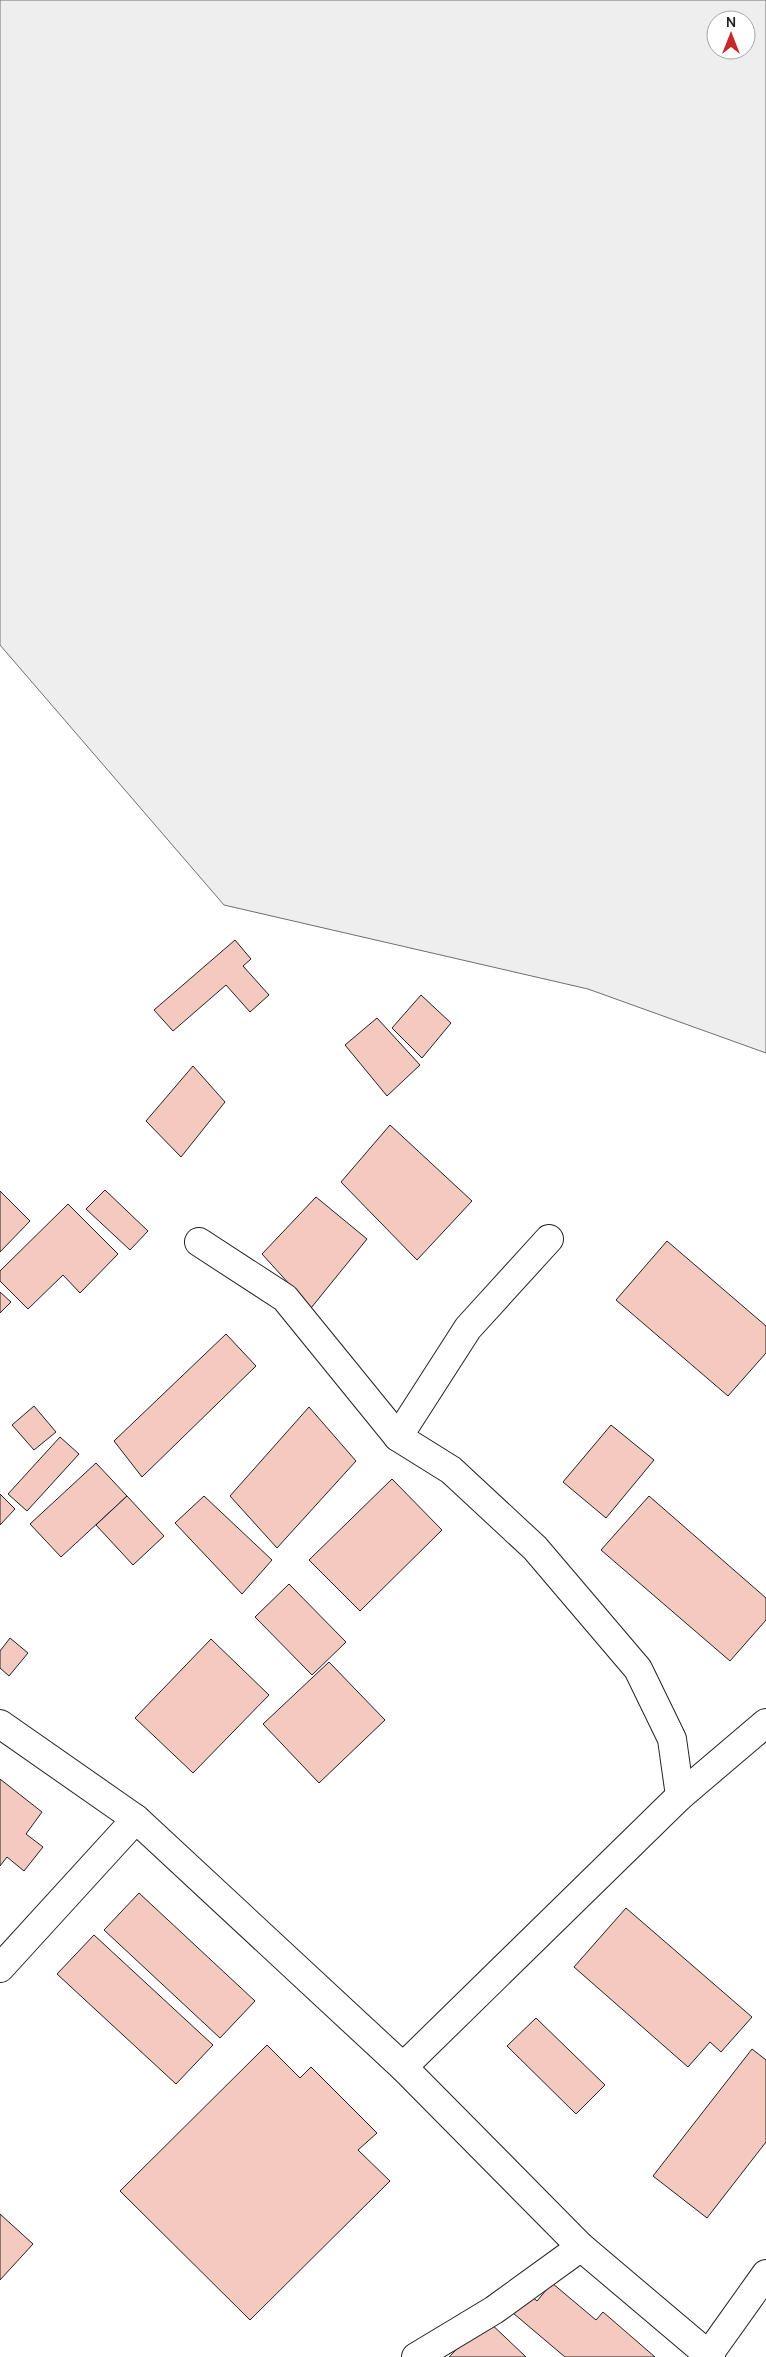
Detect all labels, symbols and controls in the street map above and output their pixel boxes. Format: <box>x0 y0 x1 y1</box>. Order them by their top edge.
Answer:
north arrow <box>706 10 756 60</box>
text: N <box>726 12 736 31</box>

